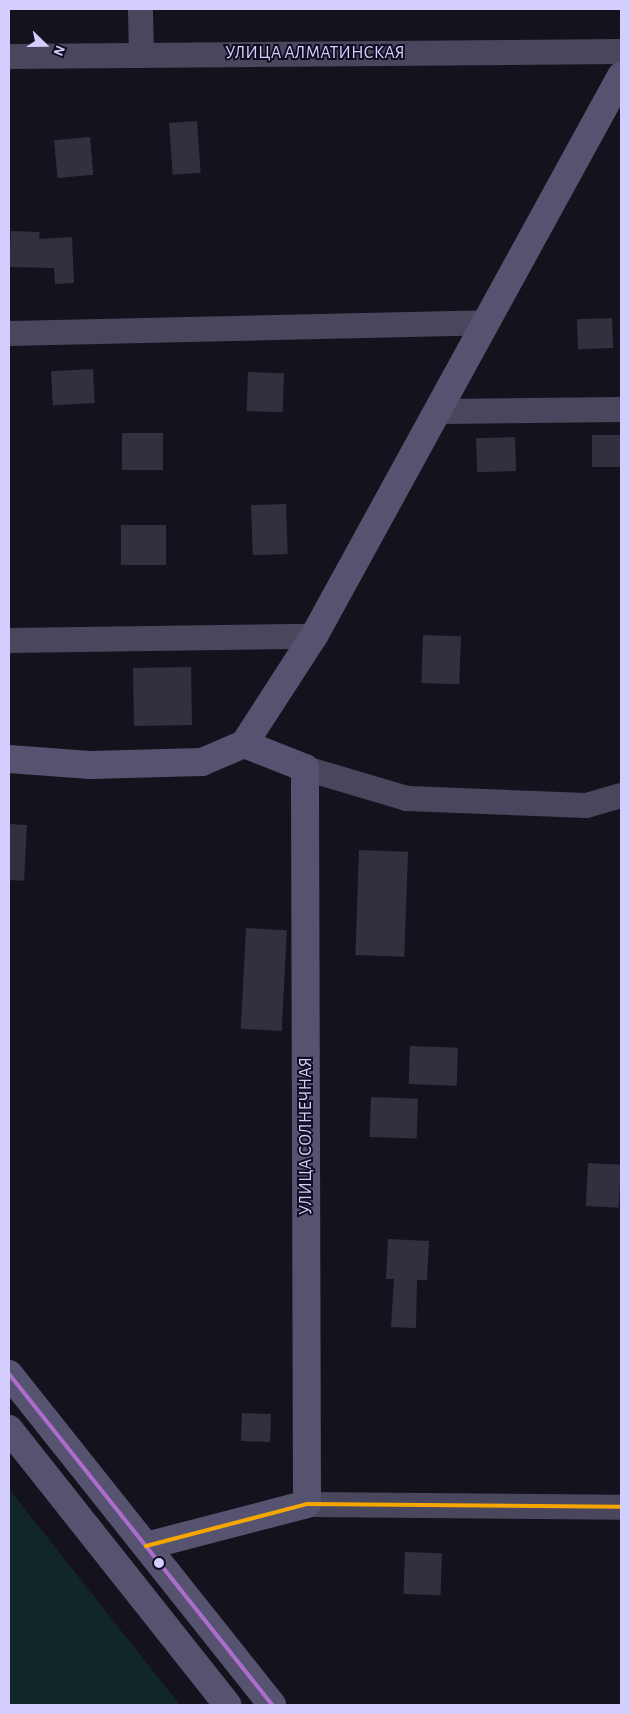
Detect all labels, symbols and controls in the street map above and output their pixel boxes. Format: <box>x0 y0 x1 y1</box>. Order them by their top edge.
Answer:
north arrow <box>20 20 70 70</box>
street label: УЛИЦА АЛМАТИНСКАЯ <box>225 42 405 64</box>
text: N <box>51 43 67 58</box>
street label: УЛИЦА СОЛНЕЧНАЯ <box>295 1057 317 1215</box>
unlabelled marker <box>154 1558 164 1568</box>

